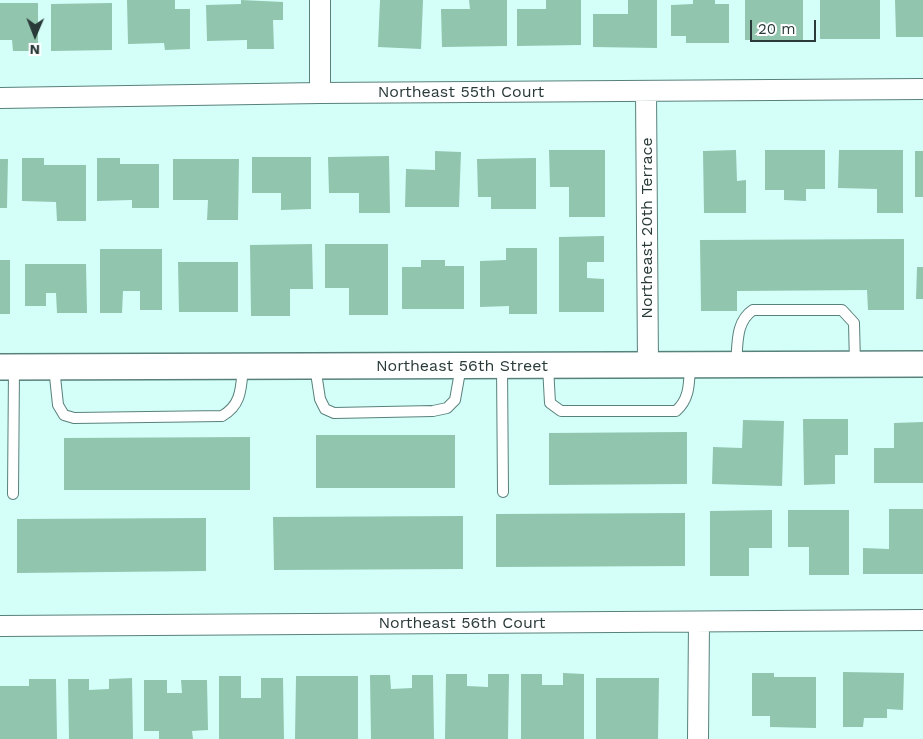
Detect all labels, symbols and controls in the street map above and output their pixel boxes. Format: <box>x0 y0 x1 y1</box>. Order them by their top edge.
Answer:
north arrow <box>10 10 60 60</box>
scale bar <box>753 10 819 42</box>
text: 20 m <box>758 20 796 38</box>
text: N <box>29 42 40 58</box>
street label: Northeast 55th Court <box>378 82 544 102</box>
street label: Northeast 20th Terrace <box>637 137 657 319</box>
street label: Northeast 56th Street <box>376 356 548 376</box>
street label: Northeast 56th Court <box>378 613 546 633</box>

